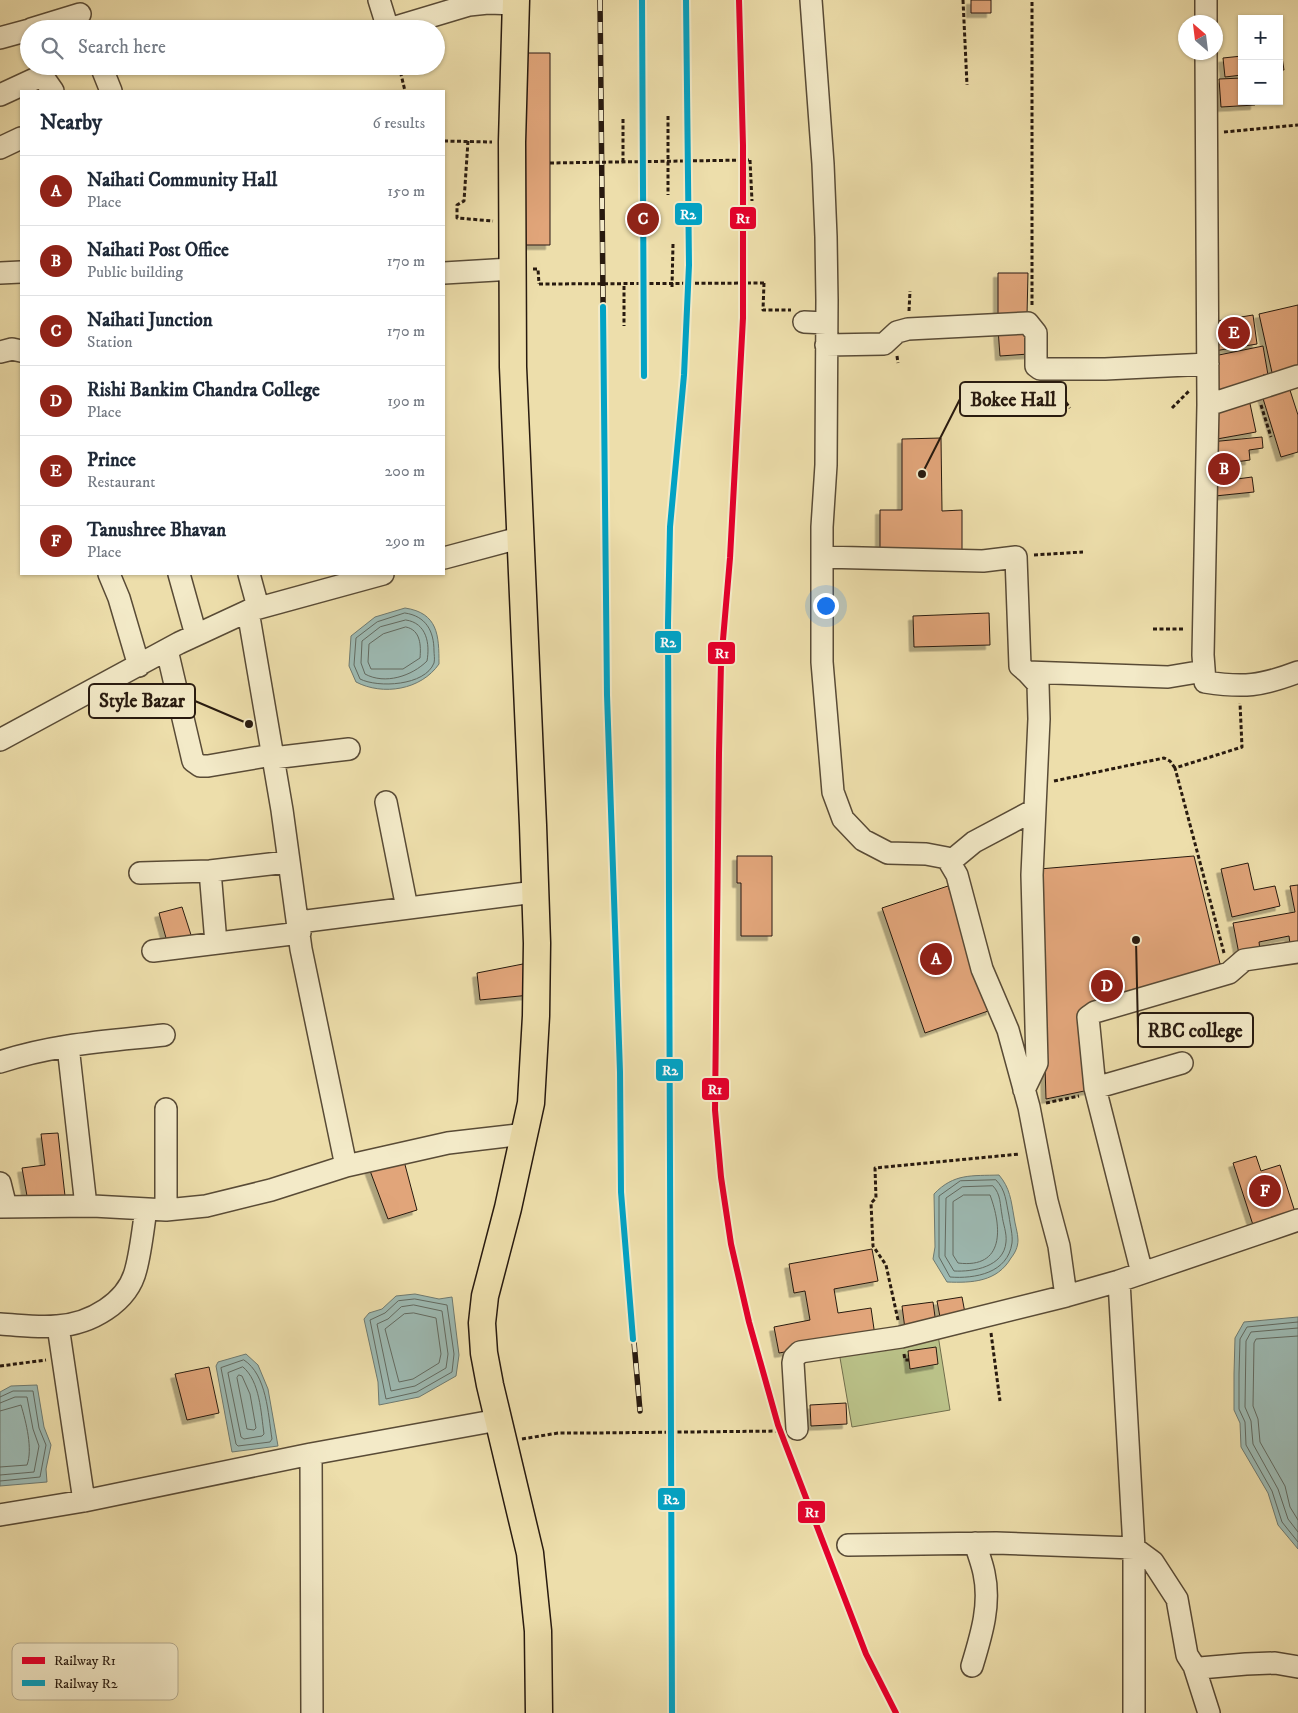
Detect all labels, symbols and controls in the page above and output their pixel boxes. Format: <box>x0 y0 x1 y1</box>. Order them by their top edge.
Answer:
north arrow <box>1178 15 1223 60</box>
map controls <box>1238 15 1283 105</box>
button: + <box>1238 15 1283 60</box>
search box <box>20 20 445 75</box>
icon: search <box>38 34 66 62</box>
text: Search here <box>78 36 166 59</box>
button: − <box>1238 60 1283 105</box>
text: Nearby <box>40 110 102 136</box>
text: 6 results <box>372 113 425 133</box>
text: Naihati Community Hall <box>87 169 277 192</box>
text: A <box>51 181 61 201</box>
text: 150 m <box>387 181 425 201</box>
text: Place <box>87 192 121 212</box>
pin: C <box>627 200 659 238</box>
line badge: R2 <box>674 202 703 226</box>
text: R2 <box>680 206 697 224</box>
line badge: R1 <box>729 206 757 230</box>
text: R1 <box>736 210 750 228</box>
text: Naihati Post Office <box>87 239 229 262</box>
text: B <box>51 251 61 271</box>
text: 170 m <box>387 251 425 271</box>
text: Public building <box>87 262 183 282</box>
text: Naihati Junction <box>87 309 213 332</box>
pin: E <box>1218 314 1250 352</box>
text: C <box>51 321 61 341</box>
text: 170 m <box>387 321 425 341</box>
text: Station <box>87 332 133 352</box>
text: Rishi Bankim Chandra College <box>87 379 320 402</box>
callout: Bokee Hall <box>960 382 1066 416</box>
text: Bokee Hall <box>970 389 1056 412</box>
text: D <box>50 391 62 411</box>
text: 190 m <box>387 391 425 411</box>
text: Place <box>87 402 121 422</box>
text: Prince <box>87 449 136 472</box>
pin: B <box>1208 450 1240 488</box>
text: E <box>50 461 62 481</box>
text: 200 m <box>384 461 425 481</box>
text: Restaurant <box>87 472 155 492</box>
text: Tanushree Bhavan <box>87 519 226 542</box>
text: F <box>51 531 61 551</box>
text: 290 m <box>385 531 425 551</box>
text: Place <box>87 542 121 562</box>
your location <box>813 593 839 619</box>
line badge: R2 <box>654 630 682 654</box>
text: R2 <box>660 634 677 652</box>
line badge: R1 <box>707 641 736 665</box>
text: R1 <box>715 645 729 663</box>
callout: Style Bazar <box>89 684 195 718</box>
text: Style Bazar <box>99 690 186 713</box>
pin: A <box>920 940 952 978</box>
pin: D <box>1091 967 1123 1005</box>
callout: RBC college <box>1138 1013 1253 1047</box>
text: RBC college <box>1147 1020 1243 1043</box>
line badge: R2 <box>655 1058 684 1082</box>
text: R2 <box>662 1062 679 1080</box>
line badge: R1 <box>701 1077 730 1101</box>
text: R1 <box>708 1081 722 1099</box>
pin: F <box>1249 1172 1281 1210</box>
line badge: R2 <box>657 1487 686 1511</box>
text: R2 <box>663 1491 680 1509</box>
line badge: R1 <box>797 1500 826 1524</box>
text: R1 <box>805 1504 819 1522</box>
legend <box>12 1643 178 1700</box>
text: Railway R1 <box>54 1652 116 1670</box>
text: Railway R2 <box>54 1675 118 1693</box>

